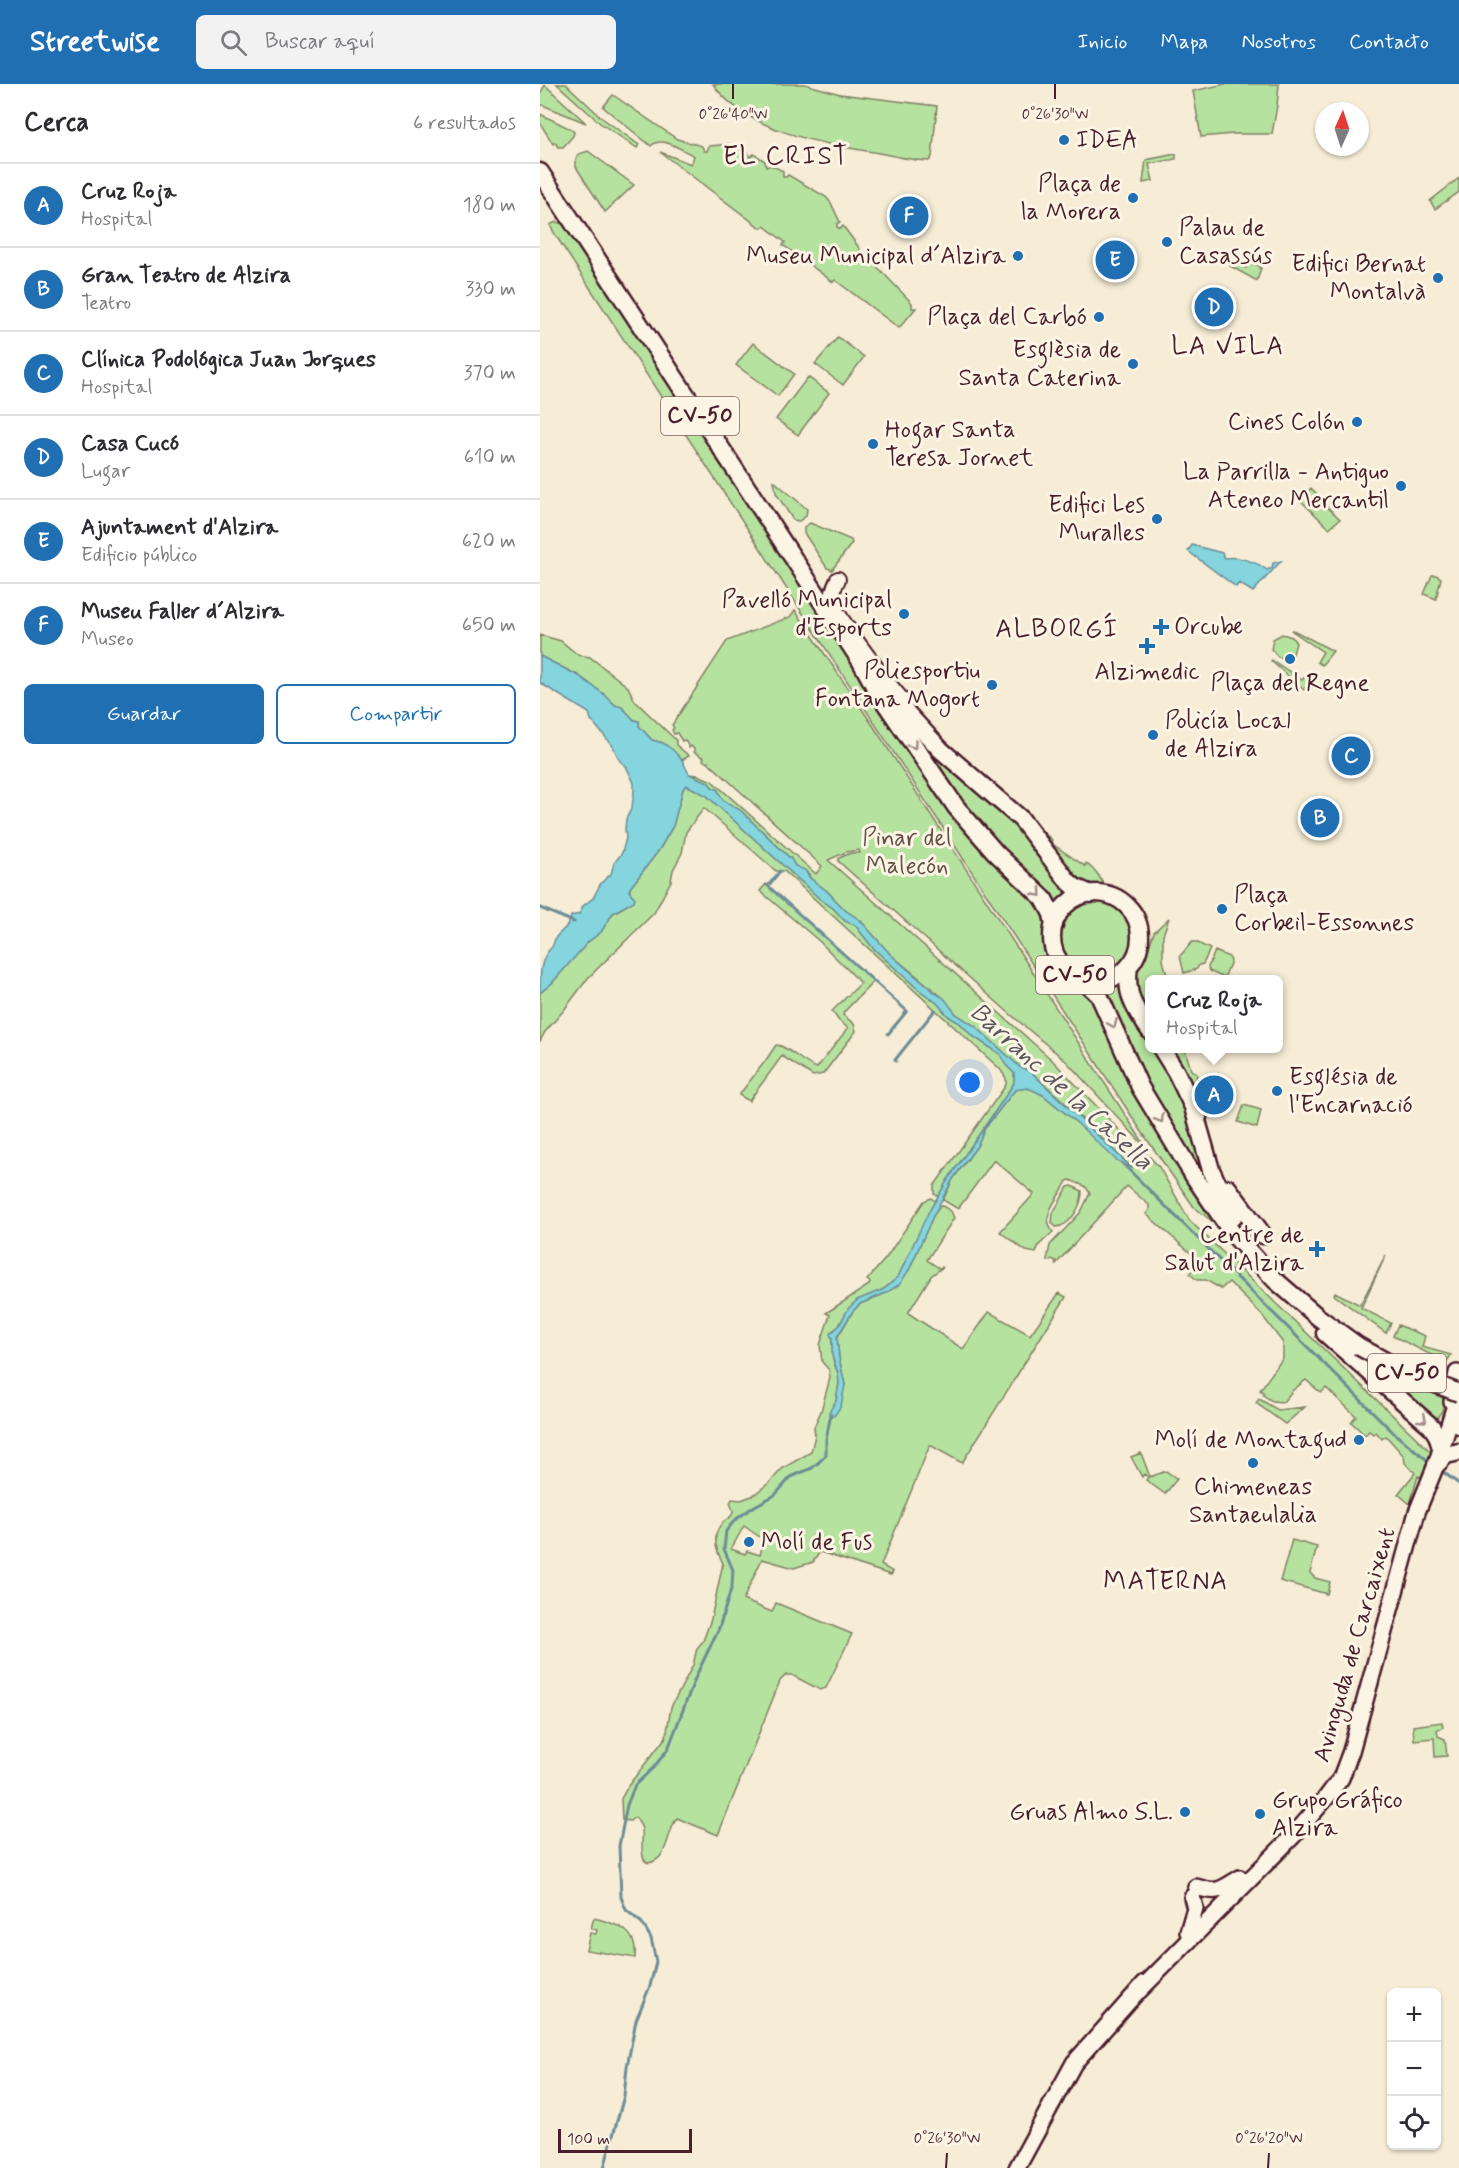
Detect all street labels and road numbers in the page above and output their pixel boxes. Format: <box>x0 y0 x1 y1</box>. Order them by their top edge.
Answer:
road number: CV-50 <box>661 397 739 435</box>
road number: CV-50 <box>1036 956 1114 994</box>
road number: CV-50 <box>1368 1354 1446 1392</box>
street label: Avinguda de Carcaixent <box>1307 1524 1405 1766</box>

